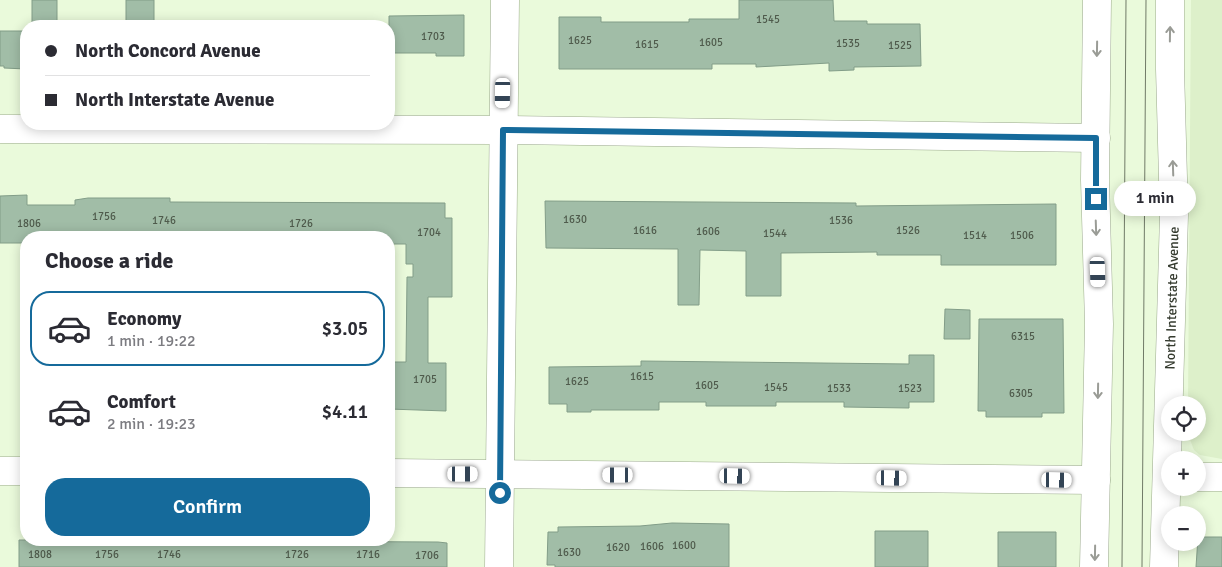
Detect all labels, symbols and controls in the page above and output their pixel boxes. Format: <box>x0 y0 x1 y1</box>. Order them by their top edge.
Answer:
house number: 1545 <box>756 13 780 26</box>
one-way arrow <box>1165 27 1175 43</box>
house number: 1703 <box>421 30 445 43</box>
house number: 1625 <box>568 34 592 47</box>
house number: 1605 <box>699 36 723 49</box>
house number: 1535 <box>836 37 860 50</box>
house number: 1615 <box>635 38 659 51</box>
text: North Concord Avenue <box>75 39 261 63</box>
house number: 1525 <box>888 39 912 52</box>
one-way arrow <box>1092 40 1102 56</box>
car <box>495 78 510 108</box>
text: North Interstate Avenue <box>75 88 274 112</box>
one-way arrow <box>1168 161 1178 177</box>
callout: 1 min <box>1114 182 1196 216</box>
route end <box>1085 188 1107 210</box>
text: 1 min <box>1136 188 1174 208</box>
house number: 1756 <box>92 210 116 223</box>
house number: 1630 <box>563 213 587 226</box>
house number: 1746 <box>152 214 176 227</box>
house number: 1536 <box>829 214 853 227</box>
house number: 1806 <box>17 217 41 230</box>
house number: 1726 <box>289 217 313 230</box>
one-way arrow <box>1091 220 1101 236</box>
house number: 1616 <box>633 224 657 237</box>
house number: 1526 <box>896 224 920 237</box>
house number: 1606 <box>696 225 720 238</box>
house number: 1704 <box>417 226 441 239</box>
street label: North Interstate Avenue <box>1161 226 1182 370</box>
house number: 1544 <box>763 227 787 240</box>
house number: 1514 <box>963 229 987 242</box>
house number: 1506 <box>1010 229 1034 242</box>
text: Choose a ride <box>45 247 173 274</box>
car <box>1089 257 1106 287</box>
icon: car <box>47 306 92 351</box>
text: Economy <box>107 307 181 331</box>
text: $3.05 <box>322 317 368 341</box>
house number: 6315 <box>1011 330 1035 343</box>
text: 1 min · 19:22 <box>107 331 196 351</box>
house number: 1615 <box>630 370 654 383</box>
house number: 1705 <box>413 373 437 386</box>
house number: 1625 <box>565 375 589 388</box>
house number: 1605 <box>695 379 719 392</box>
house number: 1545 <box>764 381 788 394</box>
house number: 1533 <box>827 382 851 395</box>
house number: 1523 <box>898 382 922 395</box>
one-way arrow <box>1093 382 1103 398</box>
house number: 6305 <box>1009 387 1033 400</box>
icon: car <box>47 389 92 434</box>
text: Comfort <box>107 390 176 414</box>
map controls <box>1161 396 1206 551</box>
button: locate <box>1161 396 1206 441</box>
text: $4.11 <box>322 400 368 424</box>
text: 2 min · 19:23 <box>107 414 196 434</box>
button: + <box>1161 451 1206 496</box>
car <box>448 467 478 482</box>
car <box>603 468 633 483</box>
car <box>719 468 750 484</box>
car <box>876 470 907 486</box>
car <box>1041 472 1072 488</box>
button: Confirm <box>45 478 370 536</box>
route start <box>489 482 511 504</box>
button: − <box>1161 506 1206 551</box>
house number: 1600 <box>672 539 696 552</box>
house number: 1606 <box>640 540 664 553</box>
house number: 1620 <box>606 541 630 554</box>
one-way arrow <box>1090 544 1100 561</box>
house number: 1630 <box>557 546 581 559</box>
house number: 1808 <box>28 548 52 561</box>
house number: 1756 <box>95 548 119 561</box>
house number: 1746 <box>157 548 181 561</box>
house number: 1726 <box>285 548 309 561</box>
house number: 1716 <box>356 548 380 561</box>
house number: 1706 <box>415 549 439 562</box>

